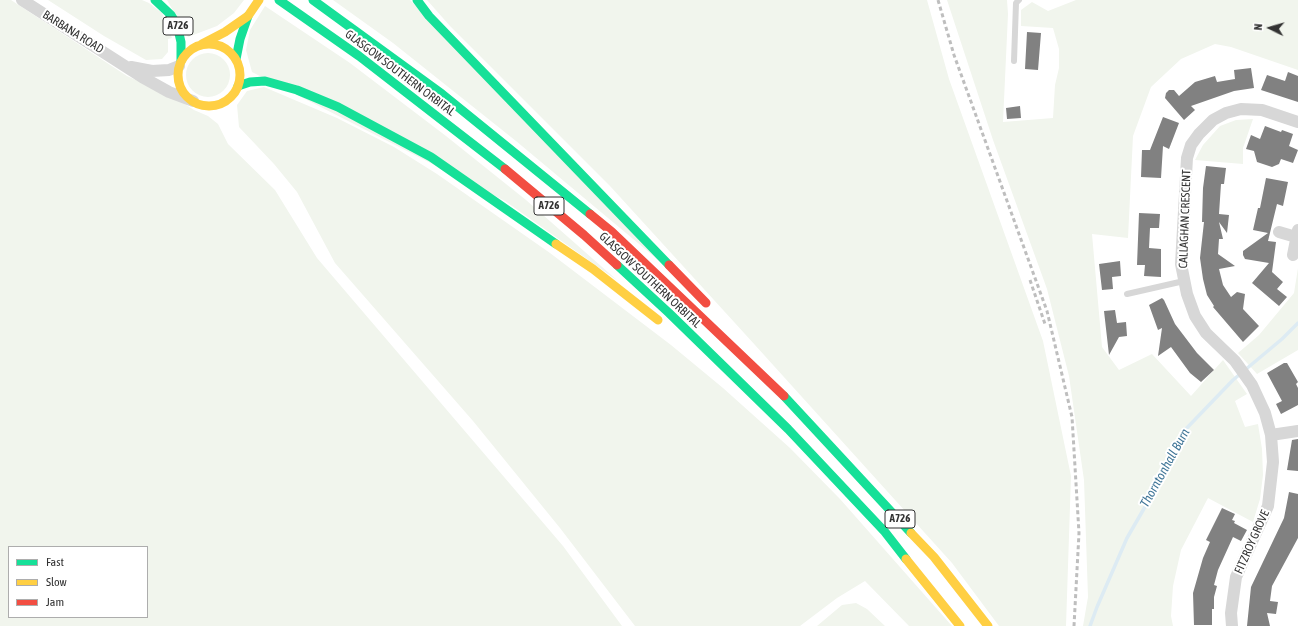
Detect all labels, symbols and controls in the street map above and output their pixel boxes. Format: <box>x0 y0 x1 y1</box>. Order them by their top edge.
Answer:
street label: BARBANA ROAD <box>40 8 106 56</box>
north arrow <box>1250 8 1290 48</box>
road number: A726 <box>163 17 193 35</box>
text: N <box>1252 23 1264 31</box>
street label: GLASGOW SOUTHERN ORBITAL <box>342 27 458 119</box>
street label: CALLAGHAN CRESCENT <box>1176 169 1194 269</box>
road number: A726 <box>534 197 564 215</box>
street label: GLASGOW SOUTHERN ORBITAL <box>596 229 704 331</box>
water label: Thorntonhall Burn <box>1137 426 1193 510</box>
street label: FITZROY GROVE <box>1232 508 1272 576</box>
road number: A726 <box>885 510 915 528</box>
legend <box>8 546 148 618</box>
text: Fast <box>46 555 64 569</box>
text: Slow <box>46 575 67 589</box>
text: Jam <box>46 595 64 609</box>

